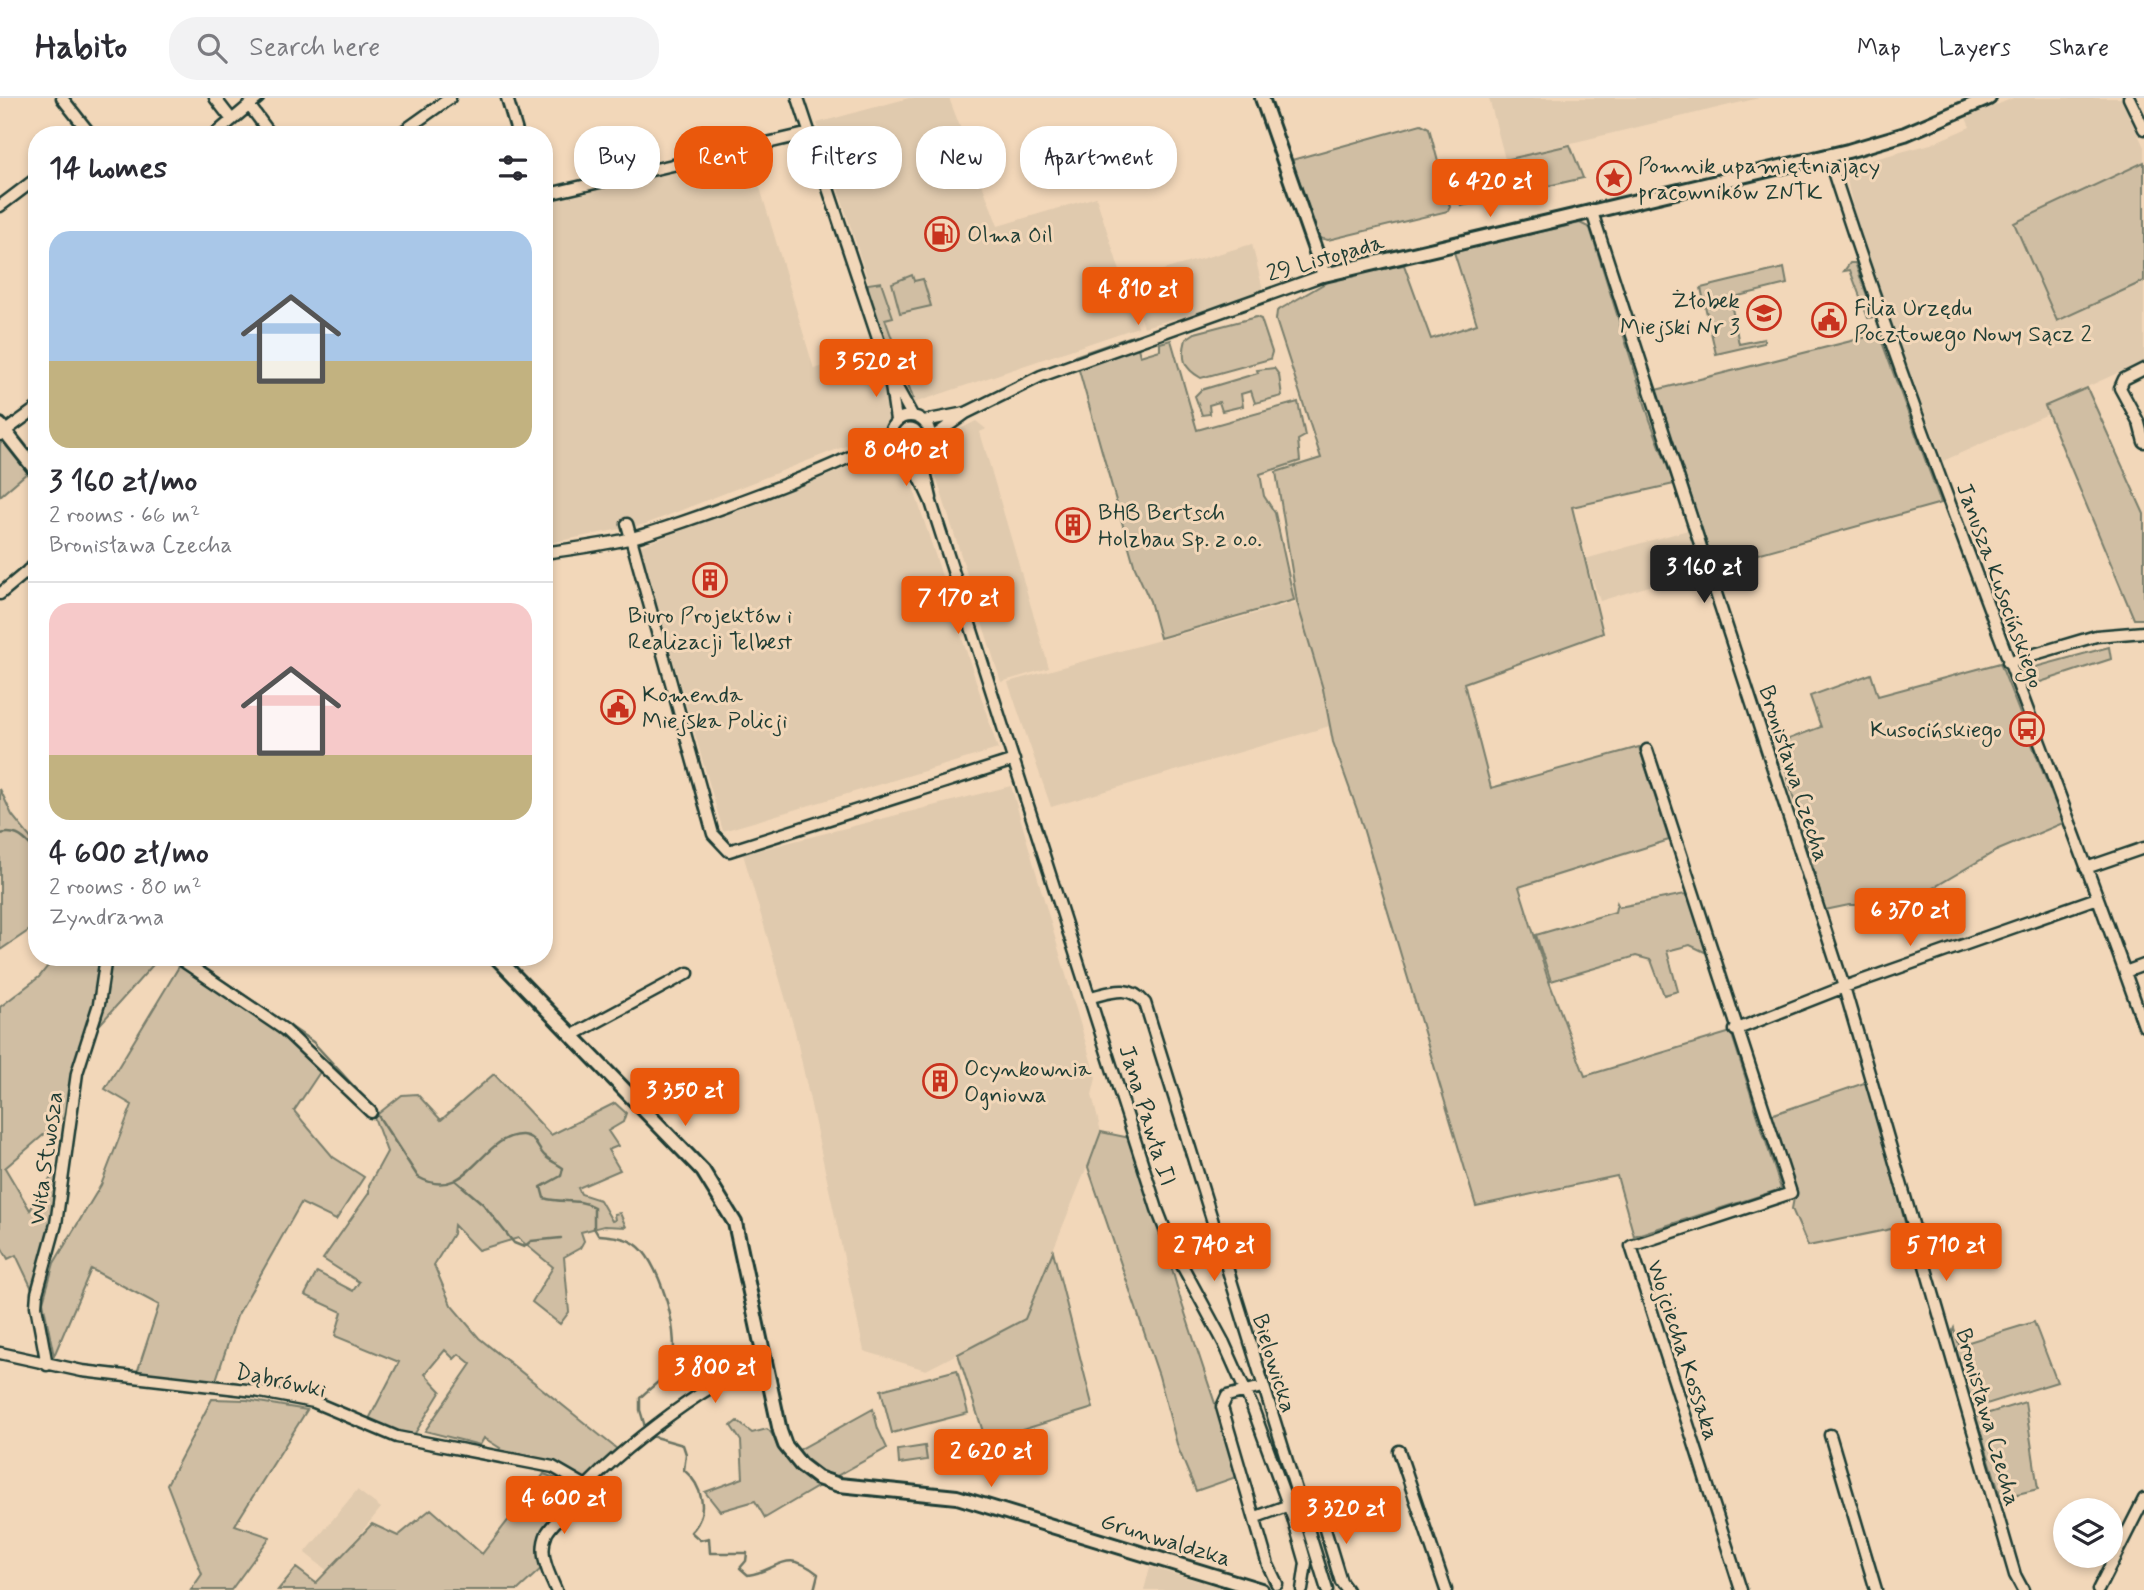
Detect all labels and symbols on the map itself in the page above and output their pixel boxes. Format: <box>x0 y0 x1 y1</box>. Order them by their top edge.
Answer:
place label: Pomnik upamiętniający pracowników ZNTK <box>1638 152 1880 208</box>
pin: 6 420 zł <box>1418 159 1562 219</box>
place icon: Pomnik upamiętniający pracowników ZNTK <box>1595 159 1633 197</box>
fuel station icon: Olma Oil <box>923 215 961 253</box>
place label: Olma Oil <box>967 221 1053 251</box>
street label: 29 Listopada <box>1263 228 1388 290</box>
pin: 4 810 zł <box>1066 268 1210 327</box>
place label: Żłobek Miejski Nr 3 <box>1620 287 1740 343</box>
school or university icon: Żłobek Miejski Nr 3 <box>1745 294 1783 332</box>
place label: Filia Urzędu Pocztowego Nowy Sącz 2 <box>1854 294 2092 352</box>
public building icon: Filia Urzędu Pocztowego Nowy Sącz 2 <box>1810 301 1848 339</box>
pin: 3 520 zł <box>804 340 948 399</box>
pin: 8 040 zł <box>834 428 978 488</box>
street label: Janusza Kusocińskiego <box>1946 479 2050 693</box>
place label: BHB Bertsch Holzbau Sp. z o.o. <box>1098 499 1262 555</box>
building icon: BHB Bertsch Holzbau Sp. z o.o. <box>1054 506 1092 544</box>
pin: 3 160 zł <box>1632 546 1776 605</box>
building icon: Biuro Projektów i Realizacji Telbest <box>691 561 729 599</box>
pin: 7 170 zł <box>886 576 1030 636</box>
place label: Biuro Projektów i Realizacji Telbest <box>628 602 792 658</box>
place label: Komenda Miejska Policji <box>642 681 787 737</box>
street label: Bronisława Czecha <box>1751 682 1836 865</box>
public building icon: Komenda Miejska Policji <box>599 688 637 726</box>
bus stop icon: Kusocińskiego <box>2008 710 2046 748</box>
place label: Kusocińskiego <box>1870 716 2002 748</box>
pin: 6 370 zł <box>1838 888 1982 948</box>
street label: Jana Pawła II <box>1110 1042 1182 1190</box>
place label: Ocynkownia Ogniowa <box>964 1055 1092 1111</box>
building icon: Ocynkownia Ogniowa <box>921 1062 959 1100</box>
pin: 3 350 zł <box>613 1068 757 1128</box>
street label: Wita Stwosza <box>23 1090 71 1227</box>
pin: 2 740 zł <box>1142 1224 1286 1283</box>
pin: 5 710 zł <box>1874 1224 2018 1283</box>
street label: Wojciecha Kossaka <box>1639 1257 1725 1445</box>
street label: Bielowicka <box>1244 1311 1302 1417</box>
street label: Bronisława Czecha <box>1947 1325 2027 1510</box>
pin: 3 800 zł <box>643 1346 787 1405</box>
street label: Dąbrówki <box>232 1358 329 1406</box>
pin: 2 620 zł <box>919 1430 1063 1489</box>
pin: 4 600 zł <box>492 1476 636 1536</box>
pin: 3 320 zł <box>1274 1486 1418 1546</box>
street label: Grunwaldzka <box>1097 1507 1234 1575</box>

